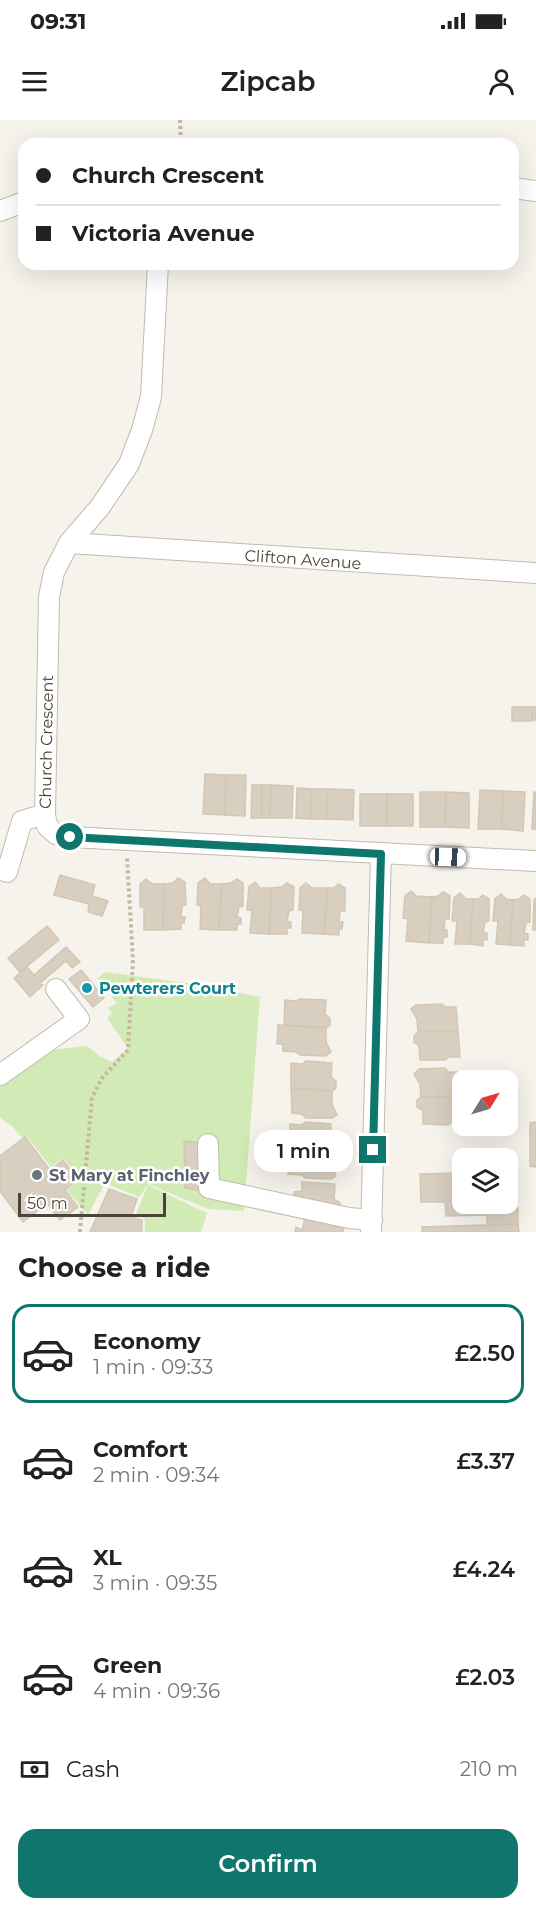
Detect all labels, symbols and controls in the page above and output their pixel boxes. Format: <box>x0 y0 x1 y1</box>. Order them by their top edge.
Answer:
text: 09:31 <box>30 8 86 35</box>
icon: menu <box>18 65 51 98</box>
text: Zipcab <box>221 65 315 98</box>
icon: person <box>485 65 518 98</box>
text: Church Crescent <box>72 162 264 189</box>
text: Victoria Avenue <box>72 220 255 247</box>
street label: Clifton Avenue <box>244 546 362 573</box>
street label: Church Crescent <box>36 674 57 809</box>
route start <box>56 823 83 850</box>
car <box>430 847 466 867</box>
place label: Pewterers Court <box>99 979 236 998</box>
marker: Pewterers Court <box>80 981 94 995</box>
north arrow <box>452 1070 518 1136</box>
map controls <box>452 1070 518 1214</box>
callout: 1 min <box>253 1129 352 1171</box>
route end <box>359 1136 386 1163</box>
text: 1 min <box>277 1139 330 1163</box>
button: layers <box>452 1148 518 1214</box>
place label: St Mary at Finchley <box>49 1166 210 1185</box>
marker: St Mary at Finchley <box>30 1168 44 1182</box>
scale bar <box>18 1190 166 1218</box>
text: 50 m <box>27 1194 68 1213</box>
text: Choose a ride <box>18 1251 210 1284</box>
icon: car <box>21 1327 75 1381</box>
text: Economy <box>93 1328 201 1355</box>
text: £2.50 <box>455 1340 515 1367</box>
text: 1 min · 09:33 <box>93 1355 213 1379</box>
icon: car <box>21 1435 75 1489</box>
text: Comfort <box>93 1436 188 1463</box>
text: £3.37 <box>456 1448 515 1475</box>
text: 2 min · 09:34 <box>93 1463 219 1487</box>
icon: car <box>21 1543 75 1597</box>
text: XL <box>93 1544 122 1571</box>
text: £4.24 <box>453 1556 515 1583</box>
text: 3 min · 09:35 <box>93 1571 217 1595</box>
icon: car <box>21 1651 75 1705</box>
text: Green <box>93 1652 162 1679</box>
text: £2.03 <box>455 1664 515 1691</box>
text: 4 min · 09:36 <box>93 1679 220 1703</box>
icon: cash <box>18 1753 51 1786</box>
text: Cash <box>66 1756 120 1783</box>
text: 210 m <box>460 1757 518 1781</box>
button: Confirm <box>18 1829 518 1898</box>

